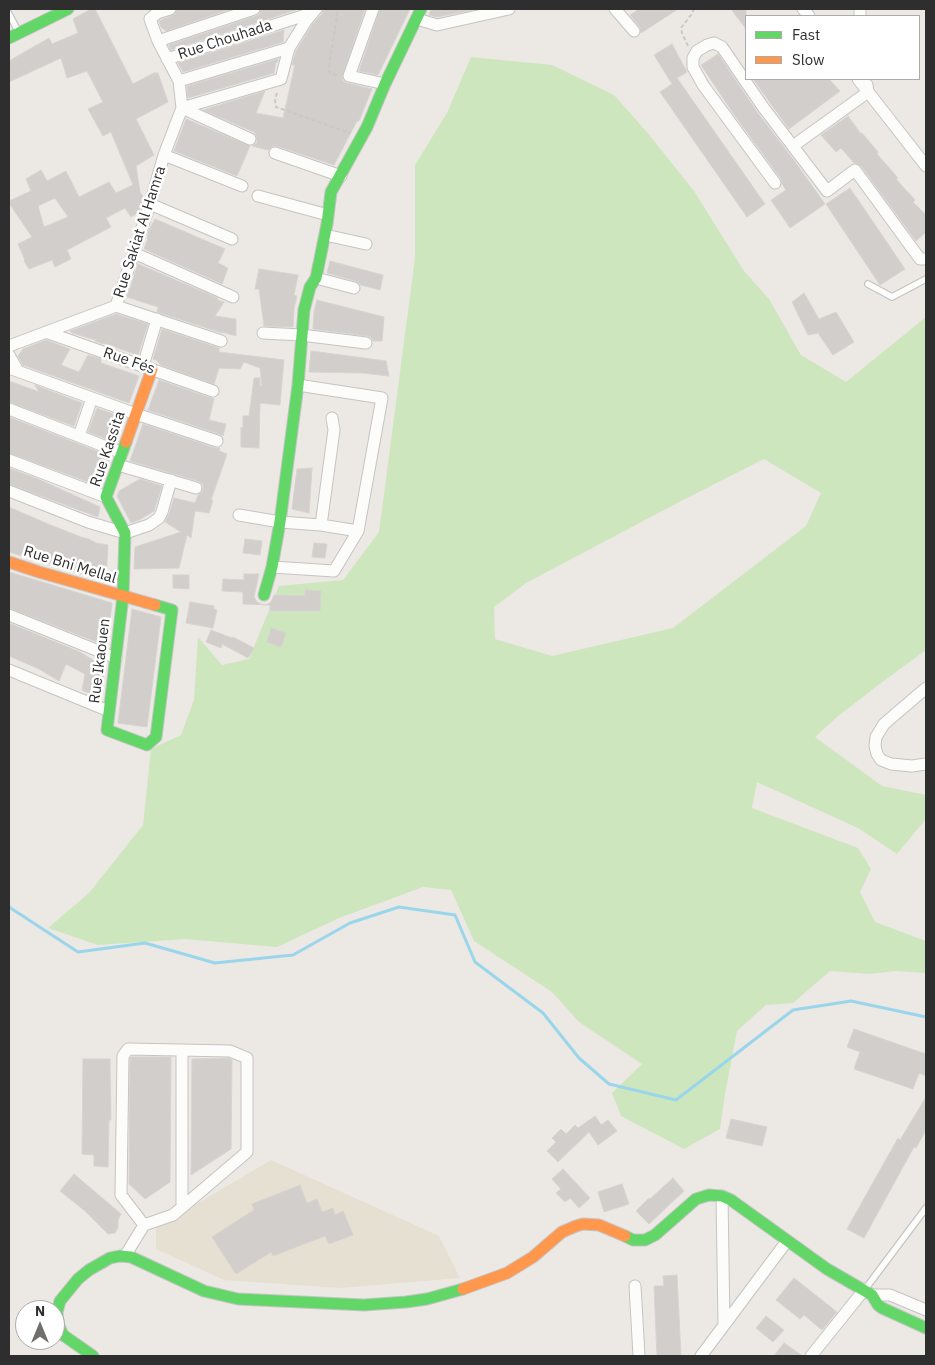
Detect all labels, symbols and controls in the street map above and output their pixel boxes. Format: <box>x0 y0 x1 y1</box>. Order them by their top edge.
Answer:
legend <box>745 15 920 80</box>
street label: Rue Chouhada <box>176 16 274 64</box>
text: Fast <box>792 25 820 44</box>
text: Slow <box>792 50 825 69</box>
street label: Rue Sakiat Al Hamra <box>110 164 170 300</box>
street label: Rue Fés <box>101 344 157 378</box>
street label: Rue Kassita <box>87 409 129 489</box>
street label: Rue Bni Mellal <box>21 542 119 588</box>
street label: Rue Ikaouen <box>86 618 114 704</box>
north arrow <box>15 1300 65 1350</box>
text: N <box>35 1302 45 1320</box>

